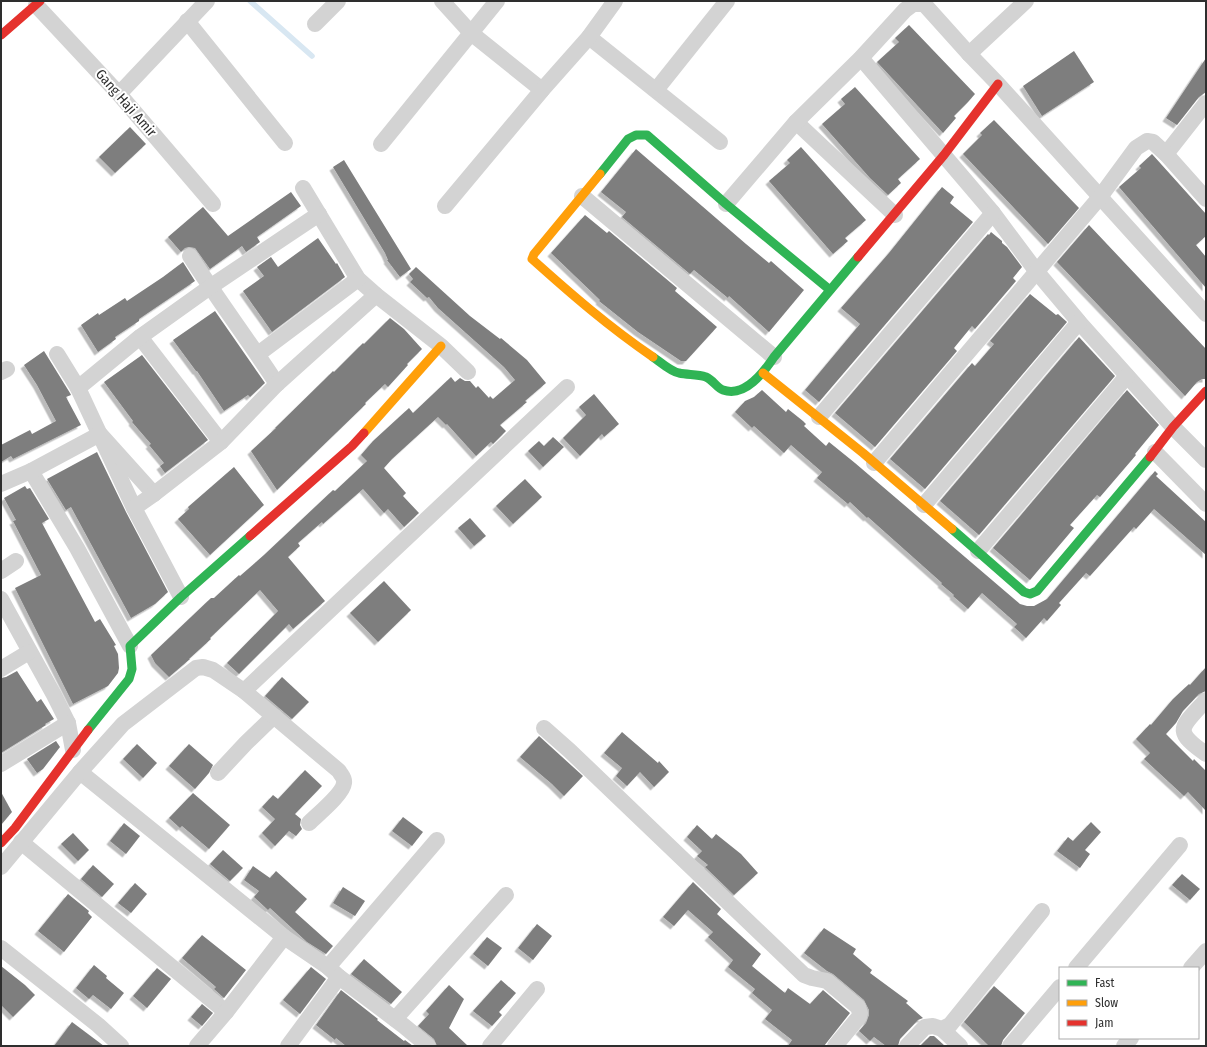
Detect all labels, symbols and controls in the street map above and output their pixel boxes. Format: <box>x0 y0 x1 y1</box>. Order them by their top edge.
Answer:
street label: Gang Haji Amir <box>92 66 160 140</box>
legend <box>1059 967 1199 1039</box>
text: Fast <box>1095 976 1114 990</box>
text: Slow <box>1095 996 1118 1010</box>
text: Jam <box>1095 1016 1113 1030</box>

